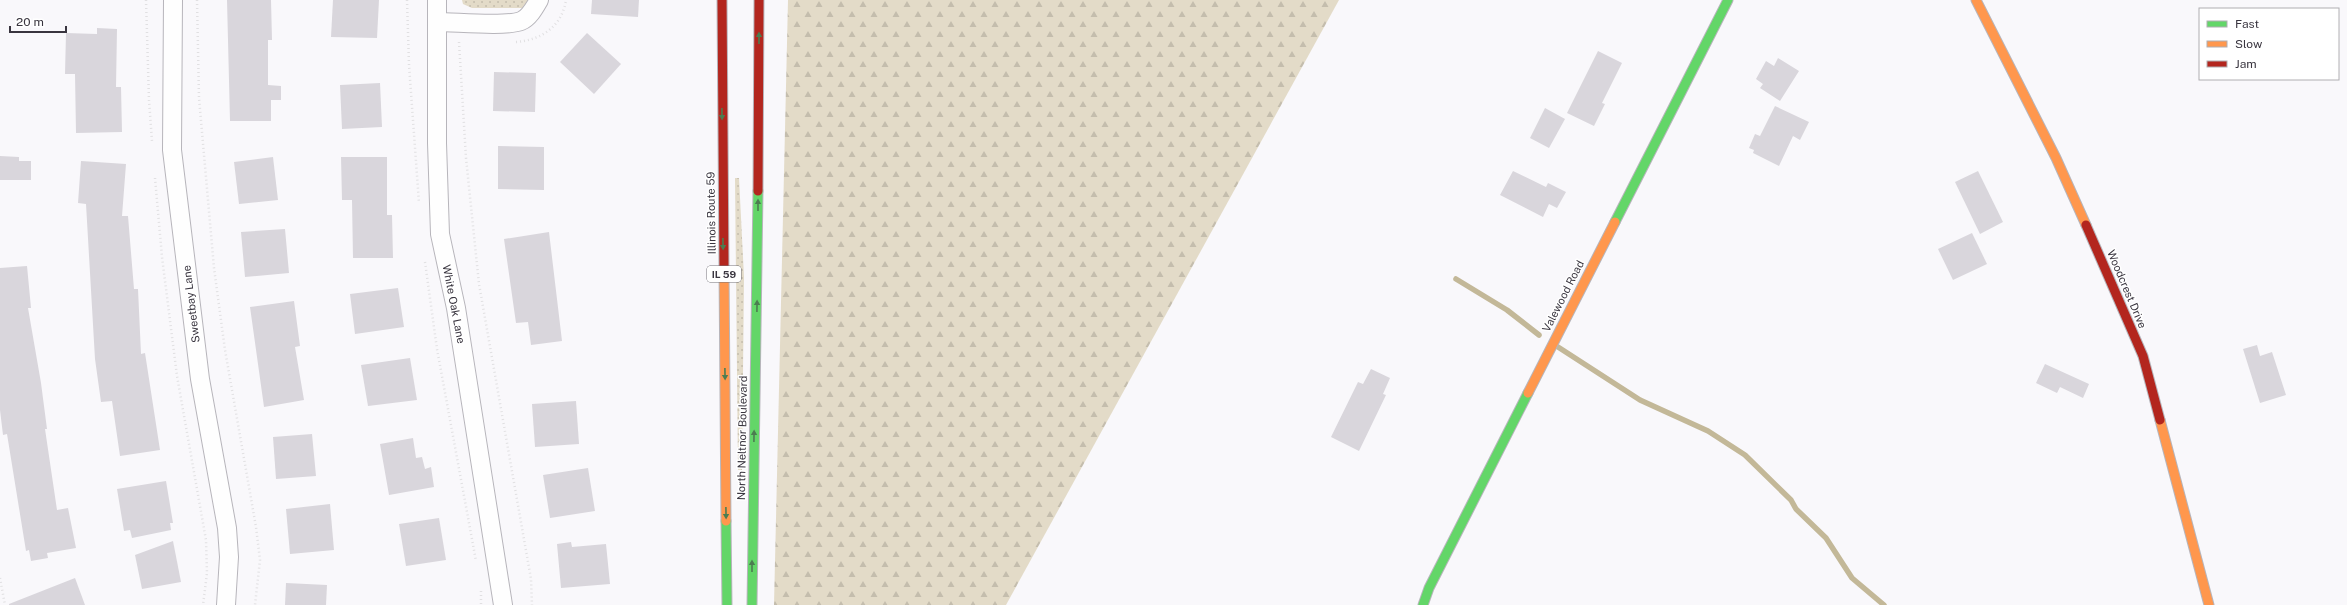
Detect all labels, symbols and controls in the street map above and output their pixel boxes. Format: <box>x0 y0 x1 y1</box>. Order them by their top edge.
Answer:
scale bar <box>10 8 66 34</box>
legend <box>2199 8 2339 80</box>
text: 20 m <box>16 15 44 29</box>
text: Fast <box>2235 17 2260 31</box>
one-way arrow <box>756 31 762 44</box>
text: Slow <box>2235 37 2263 51</box>
text: Jam <box>2235 57 2257 71</box>
one-way arrow <box>719 108 725 121</box>
street label: Illinois Route 59 <box>704 171 718 254</box>
one-way arrow <box>755 198 761 211</box>
one-way arrow <box>720 238 727 250</box>
street label: Woodcrest Drive <box>2105 248 2149 330</box>
street label: Valewood Road <box>1540 258 1586 334</box>
street label: White Oak Lane <box>440 263 468 345</box>
street label: Sweetbay Lane <box>180 264 202 344</box>
road number: IL 59 <box>707 266 741 282</box>
one-way arrow <box>754 299 760 312</box>
one-way arrow <box>722 368 728 381</box>
street label: North Neltnor Boulevard <box>735 376 749 500</box>
one-way arrow <box>751 430 758 442</box>
one-way arrow <box>723 507 729 520</box>
one-way arrow <box>749 559 755 572</box>

